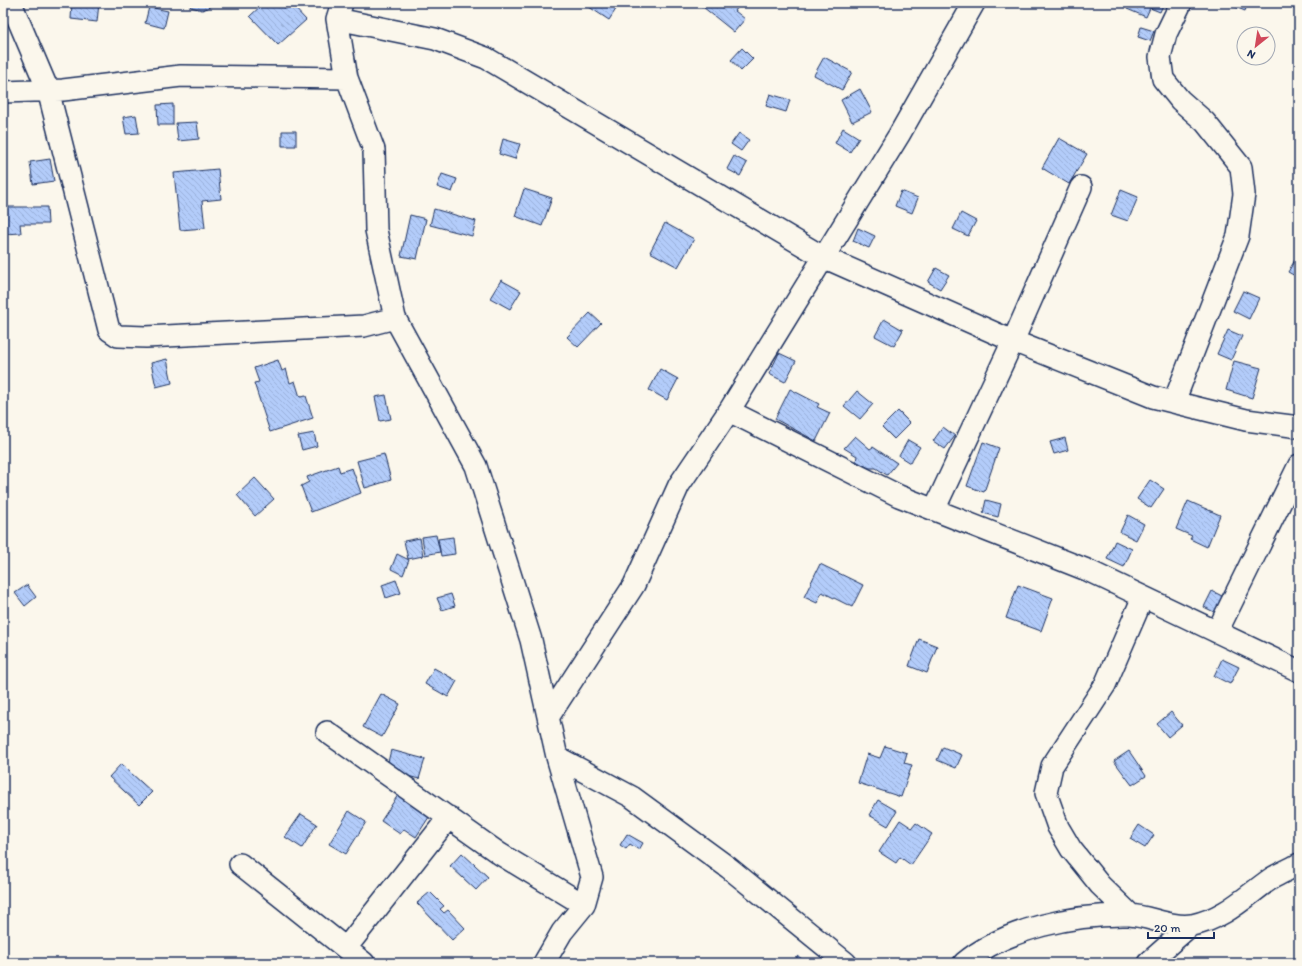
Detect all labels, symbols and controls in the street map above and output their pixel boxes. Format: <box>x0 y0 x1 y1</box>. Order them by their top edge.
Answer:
north arrow <box>1236 26 1276 66</box>
text: N <box>1245 47 1258 62</box>
scale bar <box>1148 914 1214 940</box>
text: 20 m <box>1154 921 1181 935</box>

